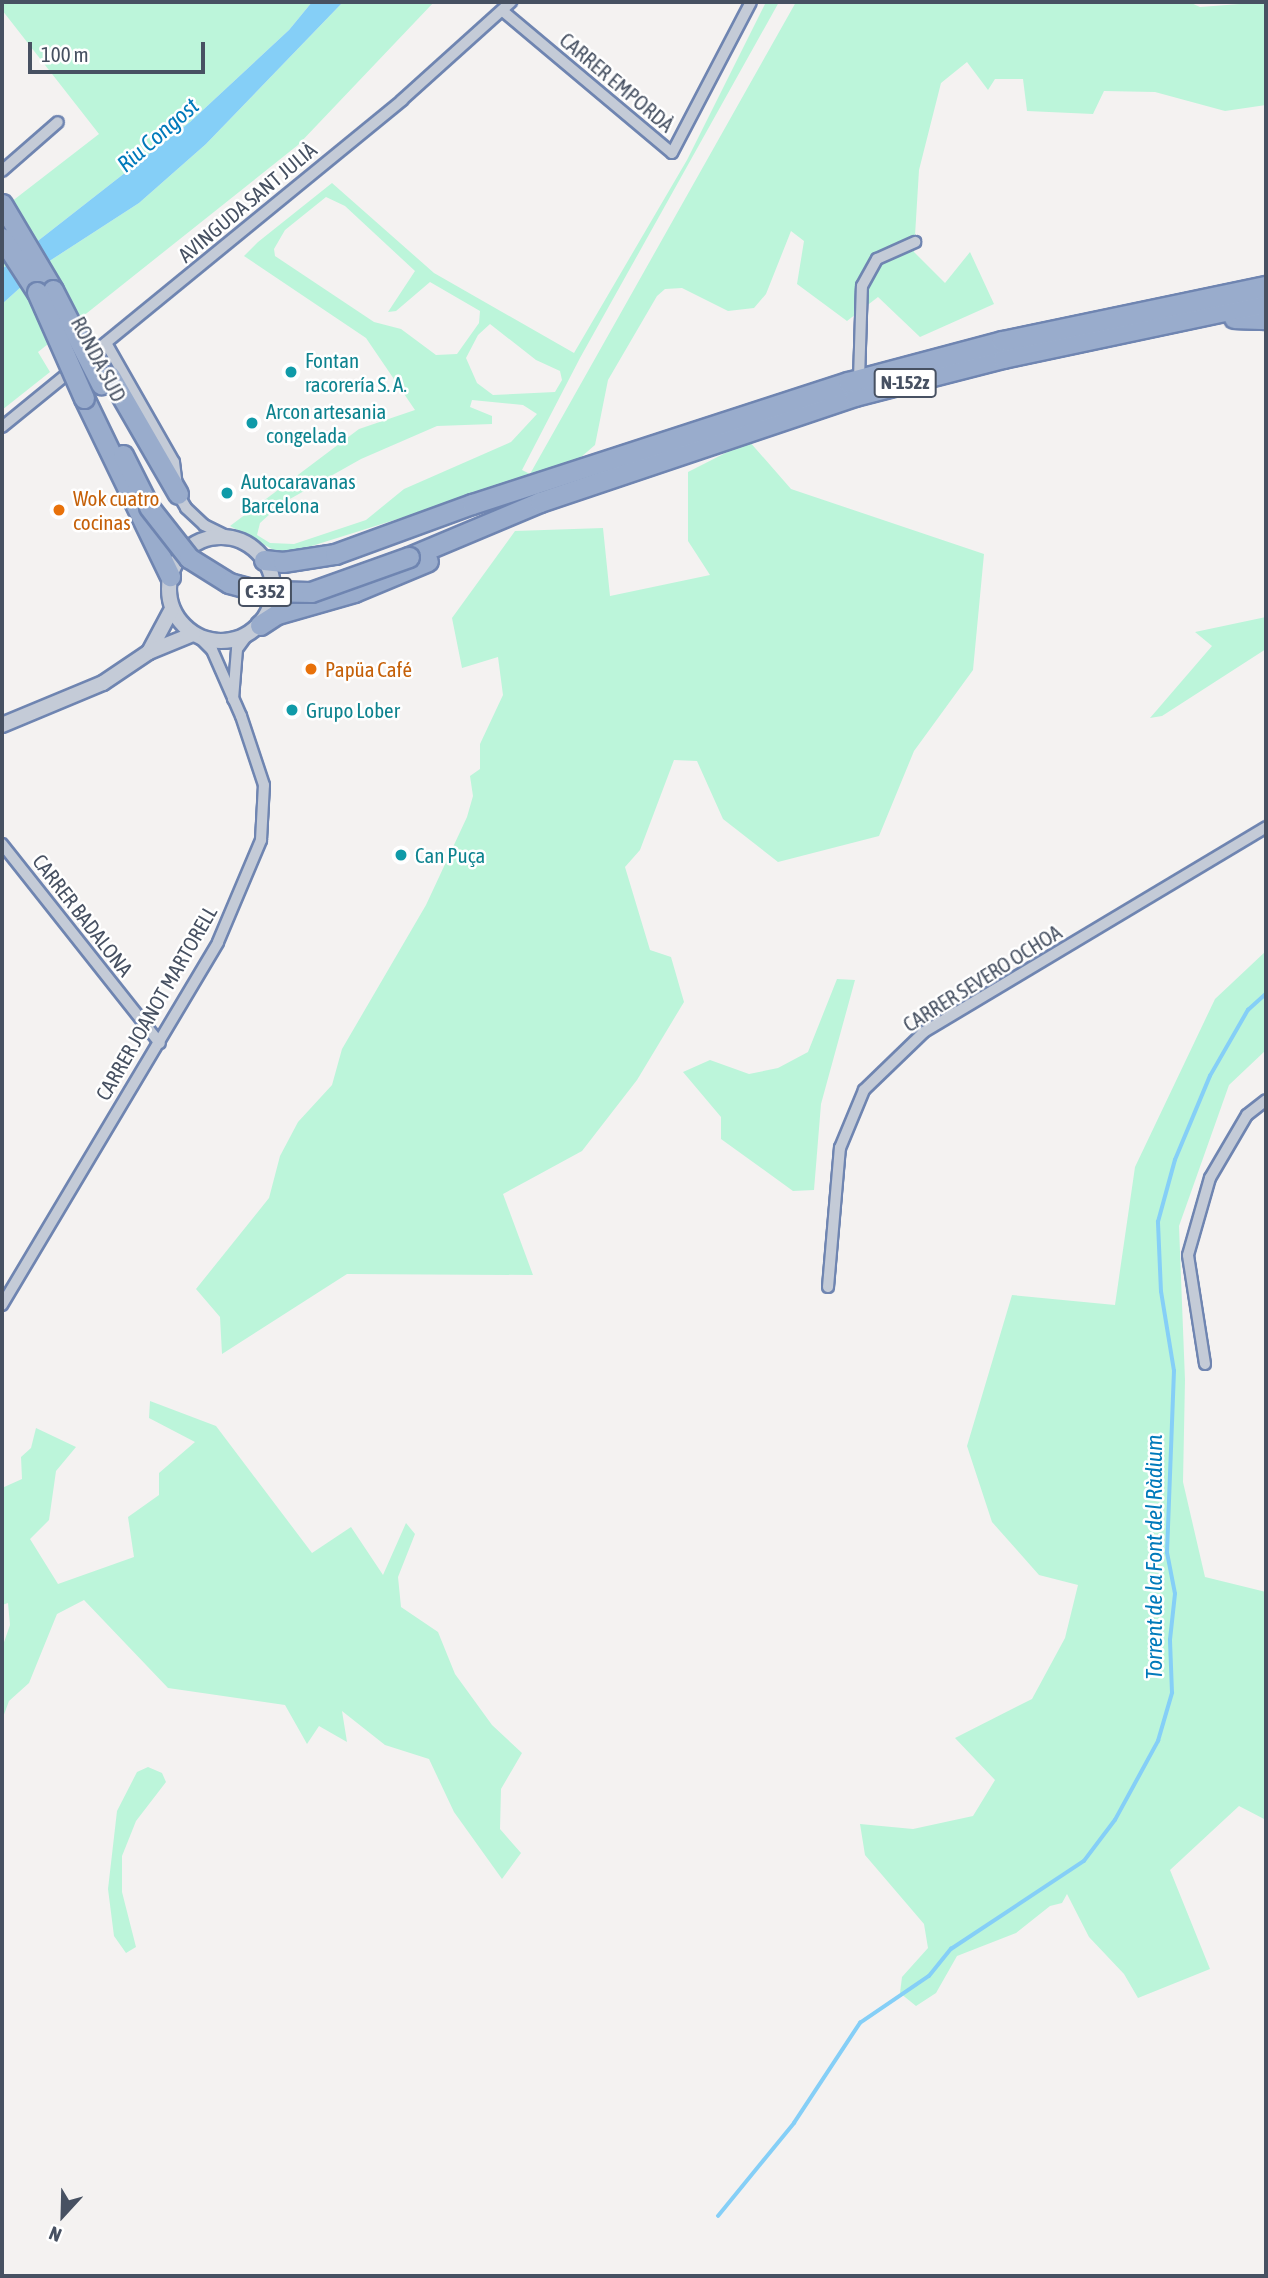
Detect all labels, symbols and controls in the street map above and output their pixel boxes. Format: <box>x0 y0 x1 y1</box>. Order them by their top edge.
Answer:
street label: CARRER EMPORDÀ <box>555 27 679 137</box>
scale bar <box>32 28 208 72</box>
text: 100 m <box>41 42 89 66</box>
water label: Riu Congost <box>111 92 205 178</box>
street label: AVINGUDA SANT JULIÀ <box>173 137 321 267</box>
street label: RONDA SUD <box>66 312 132 406</box>
place label: Fontan racorería S. A. <box>305 347 407 397</box>
marker: Fontan racorería S. A. <box>283 364 299 380</box>
road number: N-152z <box>874 368 936 398</box>
place label: Arcon artesania congelada <box>266 398 386 448</box>
marker: Arcon artesania congelada <box>244 415 260 431</box>
place label: Autocaravanas Barcelona <box>241 468 356 518</box>
place label: Wok cuatro cocinas <box>73 485 159 535</box>
marker: Autocaravanas Barcelona <box>219 485 235 501</box>
marker: Wok cuatro cocinas <box>51 502 67 518</box>
road number: C-352 <box>237 576 293 608</box>
place label: Papüa Café <box>325 656 412 682</box>
marker: Papüa Café <box>303 661 319 677</box>
place label: Grupo Lober <box>306 697 400 723</box>
marker: Grupo Lober <box>284 702 300 718</box>
place label: Can Puça <box>415 842 485 868</box>
marker: Can Puça <box>393 847 409 863</box>
street label: CARRER BADALONA <box>28 849 138 981</box>
street label: CARRER JOANOT MARTORELL <box>90 901 222 1105</box>
street label: CARRER SEVERO OCHOA <box>898 919 1066 1037</box>
water label: Torrent de la Font del Ràdium <box>1140 1434 1168 1680</box>
north arrow <box>28 2180 98 2250</box>
text: N <box>46 2222 64 2247</box>

